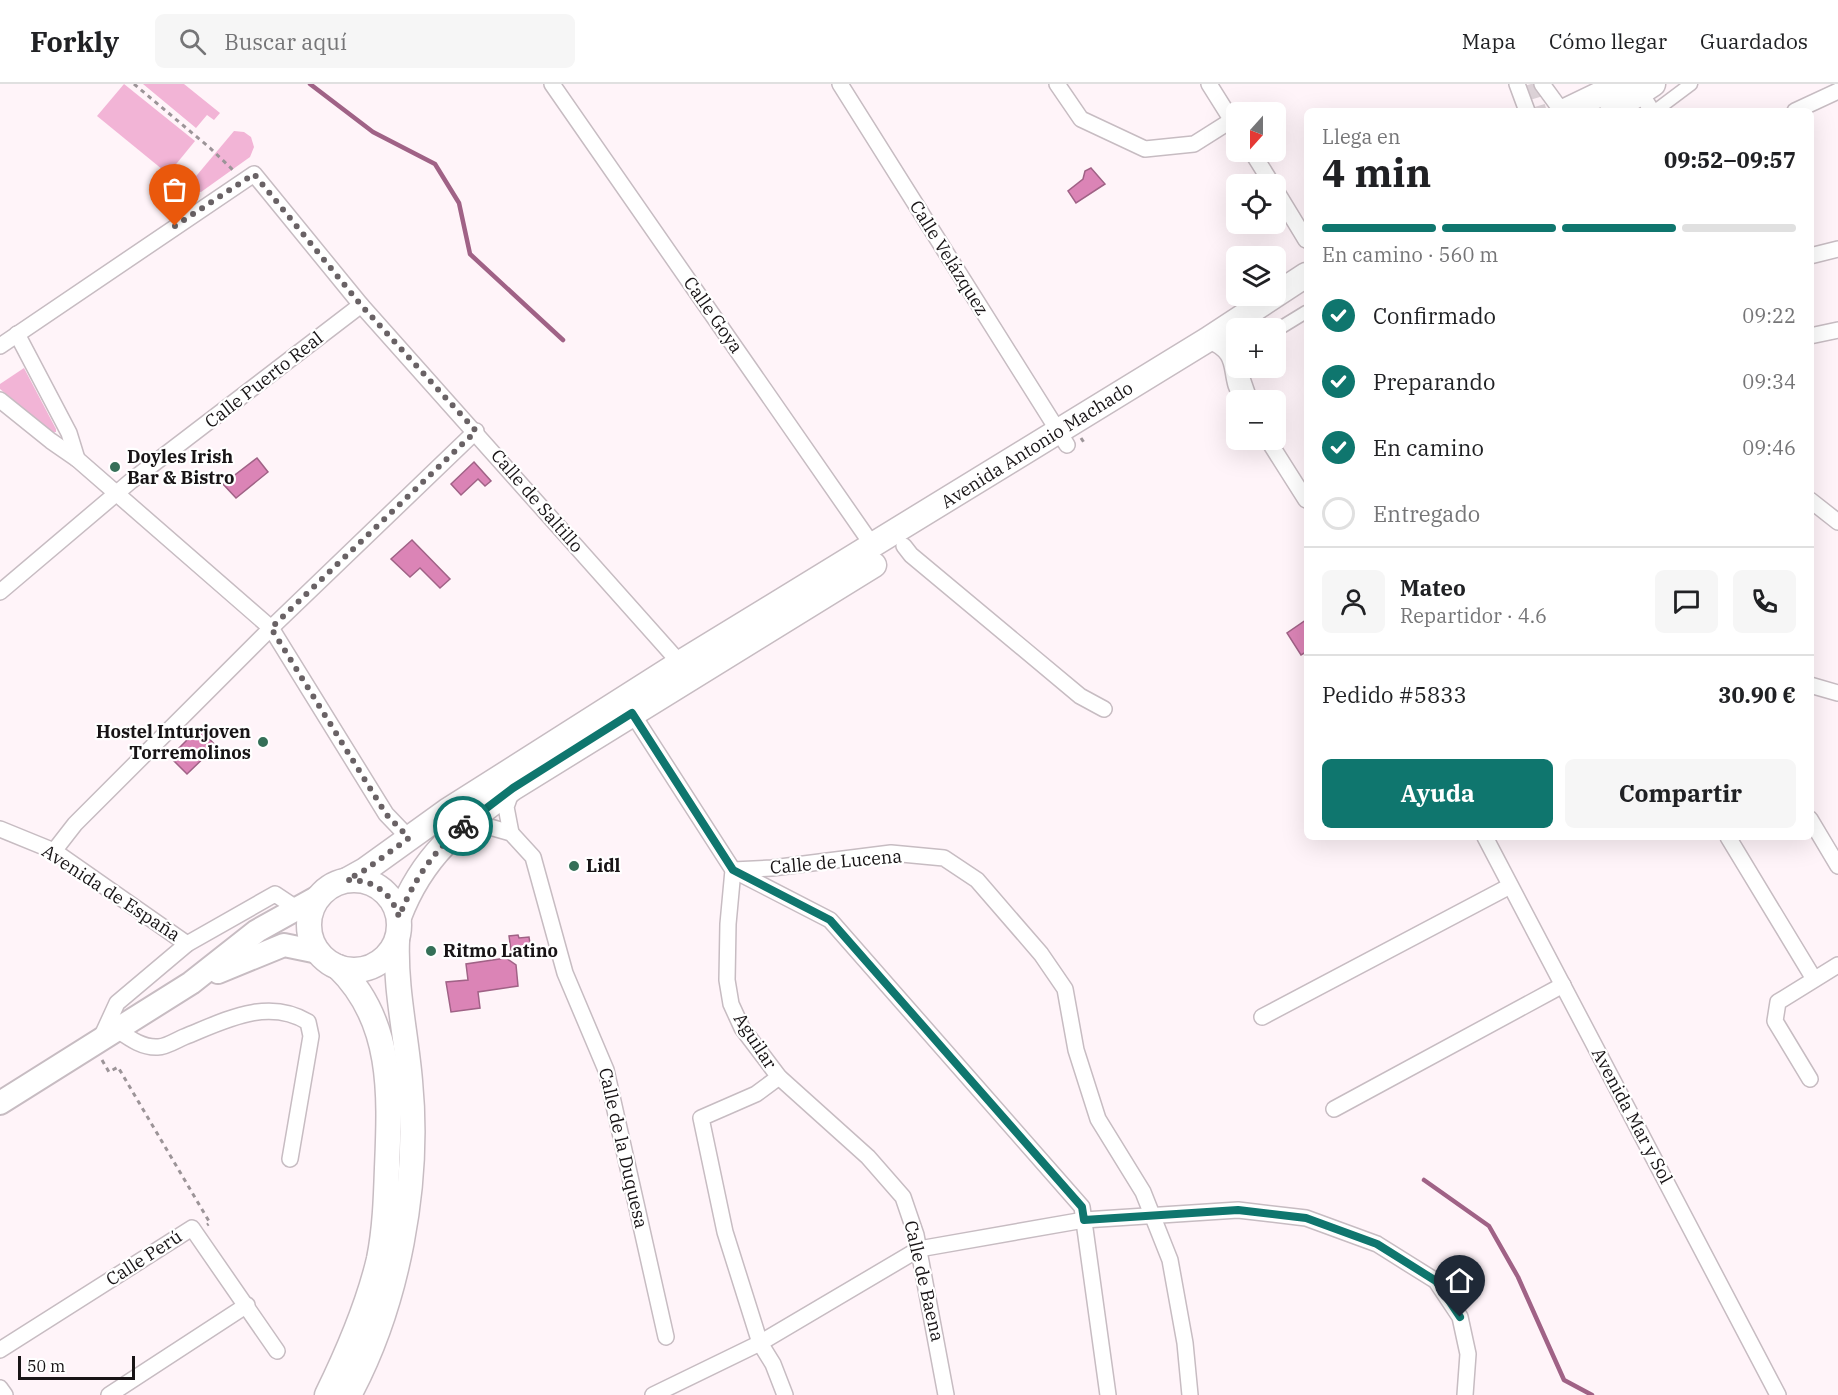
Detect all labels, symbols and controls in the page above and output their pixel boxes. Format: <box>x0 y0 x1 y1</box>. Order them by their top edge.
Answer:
search box <box>155 14 575 68</box>
text: Forkly <box>30 23 119 60</box>
icon: search <box>176 25 209 58</box>
text: Buscar aquí <box>224 27 347 56</box>
text: Mapa <box>1462 27 1516 55</box>
text: Cómo llegar <box>1549 27 1667 55</box>
text: Guardados <box>1700 27 1808 55</box>
north arrow <box>1226 102 1286 162</box>
map controls <box>1226 102 1286 450</box>
text: Llega en <box>1322 123 1400 150</box>
text: 09:52–09:57 <box>1664 145 1796 174</box>
text: 4 min <box>1322 147 1431 198</box>
pin <box>149 164 200 226</box>
icon: bag <box>158 173 191 206</box>
button: locate <box>1226 174 1286 234</box>
street label: Calle Velázquez <box>905 196 994 320</box>
text: En camino · 560 m <box>1322 241 1498 268</box>
button: layers <box>1226 246 1286 306</box>
street label: Calle Goya <box>679 272 748 358</box>
icon: check <box>1322 299 1355 332</box>
text: Confirmado <box>1373 301 1496 330</box>
text: 09:22 <box>1742 302 1796 329</box>
button: + <box>1226 318 1286 378</box>
street label: Calle Puerto Real <box>200 326 327 433</box>
icon: check <box>1322 365 1355 398</box>
text: Preparando <box>1373 367 1495 396</box>
text: 09:34 <box>1742 368 1796 395</box>
street label: Avenida Antonio Machado <box>937 376 1137 513</box>
button: − <box>1226 390 1286 450</box>
icon: check <box>1322 431 1355 464</box>
text: En camino <box>1373 433 1484 462</box>
text: 09:46 <box>1742 434 1796 461</box>
street label: Calle de Saltillo <box>486 444 589 557</box>
place label: Doyles Irish Bar & Bistro <box>127 445 234 489</box>
marker: Doyles Irish Bar & Bistro <box>108 460 122 474</box>
text: Entregado <box>1373 499 1480 528</box>
button: person <box>1322 570 1385 633</box>
button: chat <box>1655 570 1718 633</box>
button: phone <box>1733 570 1796 633</box>
text: Mateo <box>1400 573 1466 602</box>
text: Repartidor · 4.6 <box>1400 602 1547 629</box>
text: Pedido #5833 <box>1322 680 1467 709</box>
text: 30.90 € <box>1718 680 1796 709</box>
place label: Hostel Inturjoven Torremolinos <box>96 720 251 764</box>
marker: Hostel Inturjoven Torremolinos <box>256 735 270 749</box>
button: Ayuda <box>1322 759 1553 828</box>
button: Compartir <box>1565 759 1796 828</box>
courier <box>433 796 493 856</box>
icon: bike <box>447 810 480 843</box>
street label: Avenida de España <box>38 839 185 946</box>
street label: Calle de Lucena <box>769 844 903 879</box>
place label: Lidl <box>586 854 621 877</box>
marker: Lidl <box>567 859 581 873</box>
place label: Ritmo Latino <box>443 939 558 962</box>
marker: Ritmo Latino <box>424 944 438 958</box>
street label: Aguilar <box>729 1008 782 1073</box>
street label: Avenida Mar y Sol <box>1587 1044 1678 1188</box>
street label: Calle de la Duquesa <box>594 1065 653 1231</box>
street label: Calle de Baena <box>899 1218 950 1344</box>
street label: Calle Perú <box>101 1225 186 1291</box>
pin <box>1434 1255 1485 1317</box>
icon: home <box>1443 1264 1476 1297</box>
scale bar <box>18 1353 135 1380</box>
text: 50 m <box>27 1356 65 1376</box>

